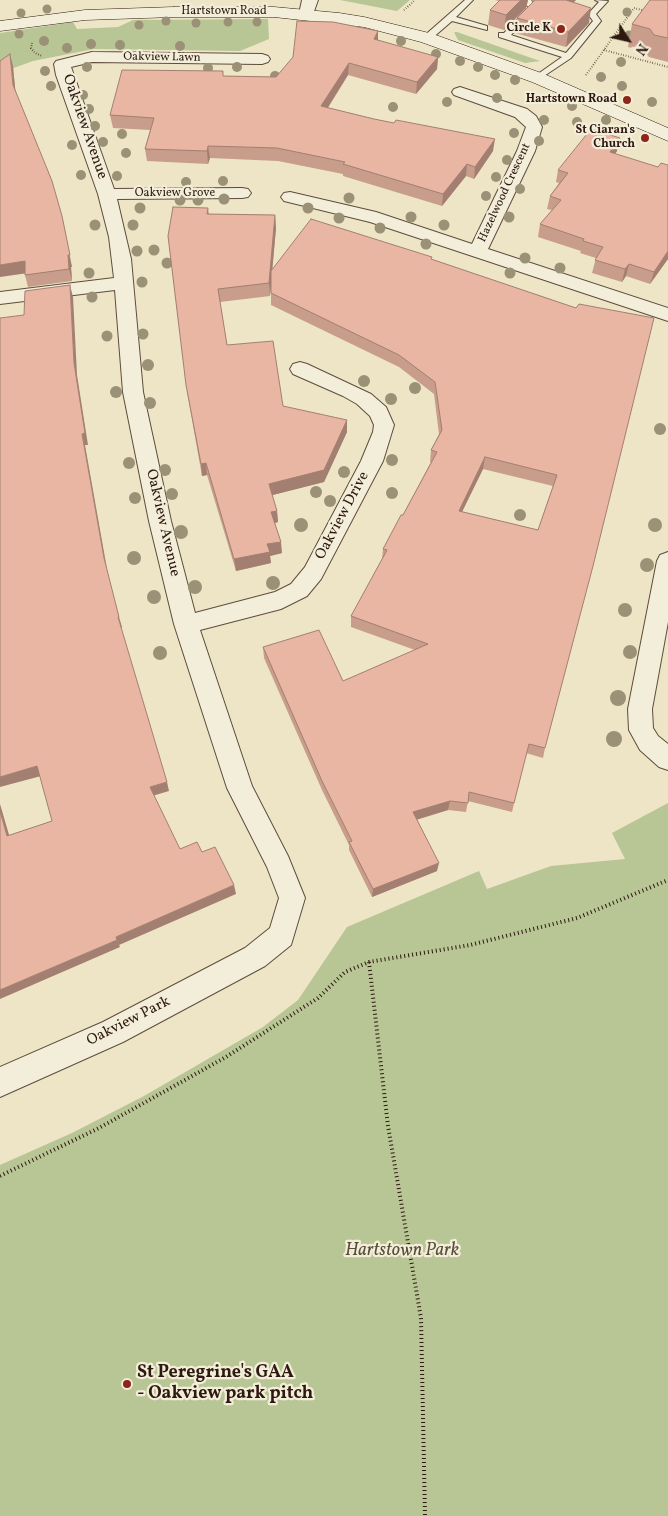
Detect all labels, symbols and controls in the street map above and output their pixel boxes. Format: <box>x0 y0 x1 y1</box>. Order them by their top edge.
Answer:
street label: Hartstown Road <box>181 5 267 19</box>
north arrow <box>603 15 653 65</box>
place label: Circle K <box>507 22 551 36</box>
marker: Circle K <box>555 23 567 35</box>
text: N <box>630 39 651 58</box>
street label: Oakview Lawn <box>123 50 201 66</box>
street label: Oakview Avenue <box>58 72 110 182</box>
place label: Hartstown Road <box>526 93 617 107</box>
marker: Hartstown Road <box>621 94 633 106</box>
place label: St Ciaran's Church <box>576 124 635 152</box>
marker: St Ciaran's Church <box>639 132 651 144</box>
street label: Hazelwood Crescent <box>476 141 534 245</box>
street label: Oakview Grove <box>135 187 215 201</box>
street label: Oakview Avenue <box>141 468 183 578</box>
street label: Oakview Drive <box>312 469 374 563</box>
street label: Oakview Park <box>84 993 174 1051</box>
park label: Hartstown Park <box>345 1241 459 1263</box>
place label: St Peregrine's GAA - Oakview park pitch <box>137 1363 313 1406</box>
marker: St Peregrine's GAA - Oakview park pitch <box>121 1378 133 1390</box>

